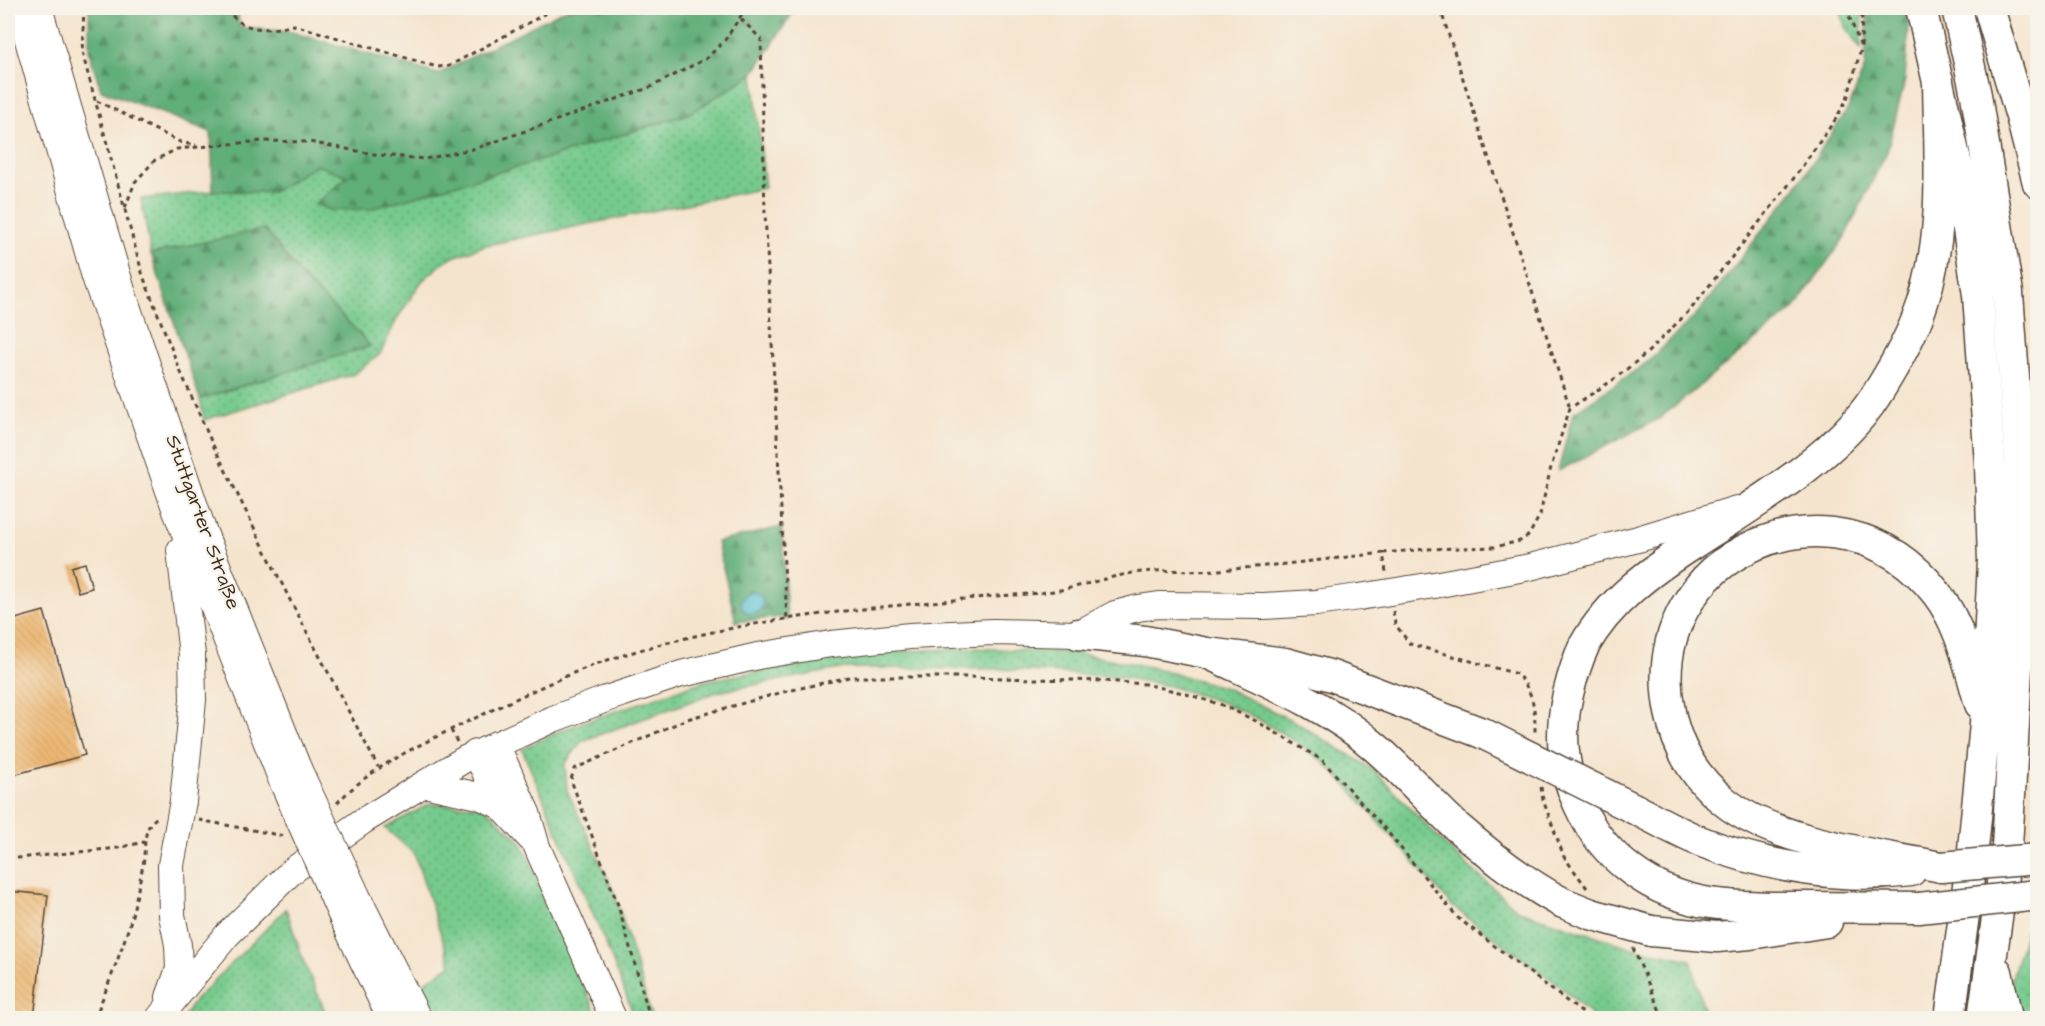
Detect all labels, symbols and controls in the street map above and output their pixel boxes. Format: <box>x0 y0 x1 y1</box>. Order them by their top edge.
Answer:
street label: Stuttgarter Straße <box>157 431 248 614</box>

